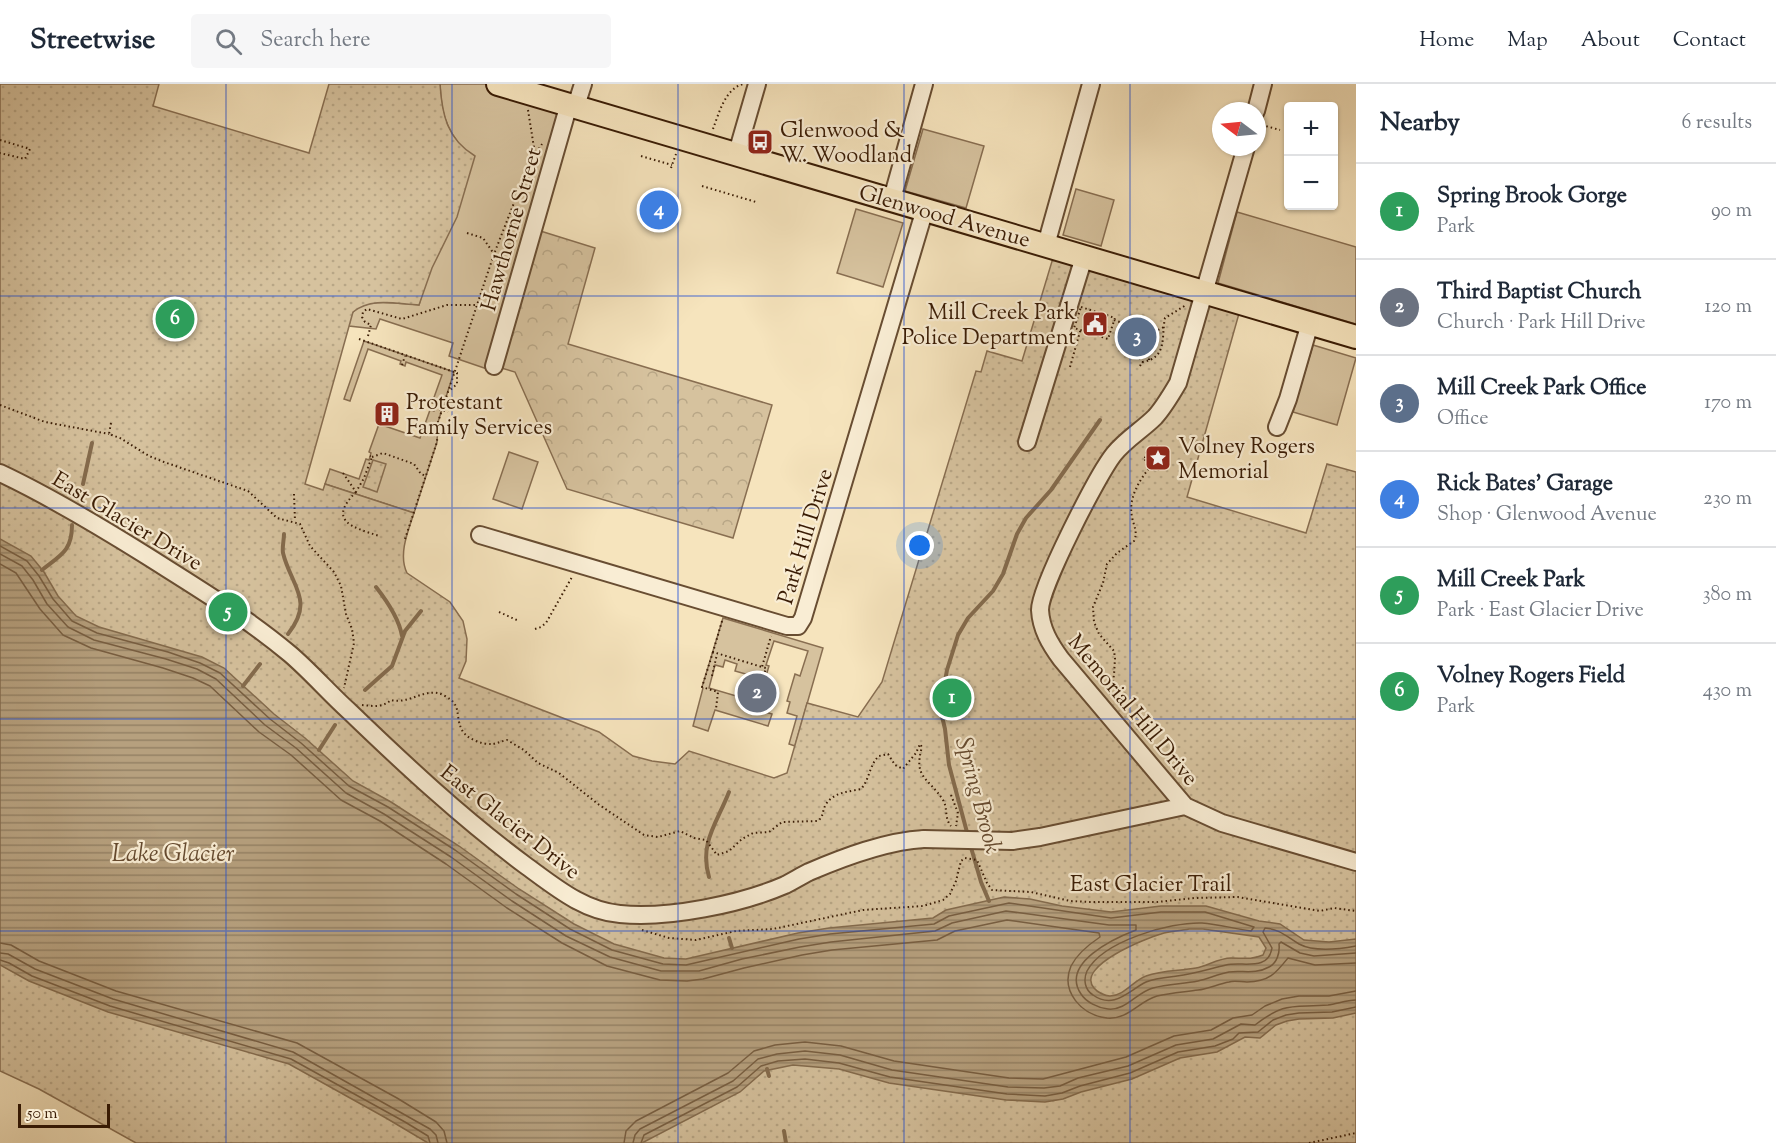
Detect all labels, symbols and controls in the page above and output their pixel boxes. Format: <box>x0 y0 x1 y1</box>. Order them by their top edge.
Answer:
search box <box>191 14 611 68</box>
text: Streetwise <box>30 21 155 61</box>
icon: search <box>212 25 245 58</box>
text: Search here <box>260 25 371 57</box>
text: Home <box>1419 26 1474 56</box>
text: Map <box>1507 26 1548 56</box>
text: About <box>1581 26 1640 56</box>
text: Contact <box>1673 26 1746 56</box>
north arrow <box>1212 102 1266 156</box>
map controls <box>1284 102 1338 210</box>
button: + <box>1284 102 1338 156</box>
text: Nearby <box>1380 105 1460 142</box>
text: 6 results <box>1682 109 1752 138</box>
place label: Glenwood & W. Woodland <box>780 116 912 173</box>
bus stop icon: Glenwood & W. Woodland <box>745 127 775 157</box>
street label: Hawthorne Street <box>474 144 552 315</box>
button: − <box>1284 156 1338 210</box>
street label: Glenwood Avenue <box>855 178 1034 258</box>
text: Spring Brook Gorge <box>1437 181 1627 213</box>
pin: 4 <box>640 188 678 232</box>
text: 1 <box>1396 197 1403 226</box>
text: 90 m <box>1711 197 1752 226</box>
text: Park <box>1437 213 1475 242</box>
text: Third Baptist Church <box>1437 277 1642 309</box>
text: 2 <box>1395 293 1404 322</box>
text: 120 m <box>1704 293 1752 322</box>
pin: 6 <box>156 296 195 342</box>
place label: Mill Creek Park Police Department <box>902 298 1076 355</box>
public building icon: Mill Creek Park Police Department <box>1080 309 1110 339</box>
text: Church · Park Hill Drive <box>1437 309 1645 338</box>
pin: 3 <box>1118 314 1156 360</box>
text: Mill Creek Park Office <box>1437 373 1647 405</box>
place label: Protestant Family Services <box>406 388 552 445</box>
text: 3 <box>1395 389 1404 418</box>
text: 170 m <box>1704 389 1752 418</box>
building icon: Protestant Family Services <box>372 399 402 429</box>
text: Office <box>1437 405 1489 434</box>
place label: Volney Rogers Memorial <box>1178 432 1315 489</box>
place icon: Volney Rogers Memorial <box>1143 443 1173 473</box>
street label: East Glacier Drive <box>45 465 208 580</box>
street label: Park Hill Drive <box>771 465 843 609</box>
text: Rick Bates' Garage <box>1437 469 1613 501</box>
text: 4 <box>1394 485 1405 514</box>
text: 230 m <box>1703 485 1752 514</box>
text: Shop · Glenwood Avenue <box>1437 501 1657 530</box>
your location <box>905 531 934 560</box>
text: Mill Creek Park <box>1437 565 1585 597</box>
text: 5 <box>1396 581 1403 610</box>
text: 380 m <box>1703 581 1752 610</box>
pin: 5 <box>208 590 248 634</box>
text: Park · East Glacier Drive <box>1437 597 1644 626</box>
street label: Memorial Hill Drive <box>1059 628 1205 794</box>
text: Volney Rogers Field <box>1437 661 1625 693</box>
pin: 2 <box>738 670 777 716</box>
pin: 1 <box>932 676 972 720</box>
text: 6 <box>1395 677 1404 706</box>
text: 430 m <box>1703 677 1752 706</box>
text: Park <box>1437 693 1475 722</box>
water label: Spring Brook <box>945 734 1009 858</box>
street label: East Glacier Drive <box>432 758 586 888</box>
water label: Lake Glacier <box>112 838 235 872</box>
street label: East Glacier Trail <box>1070 870 1232 902</box>
scale bar <box>18 1101 110 1128</box>
text: 50 m <box>27 1103 58 1126</box>

